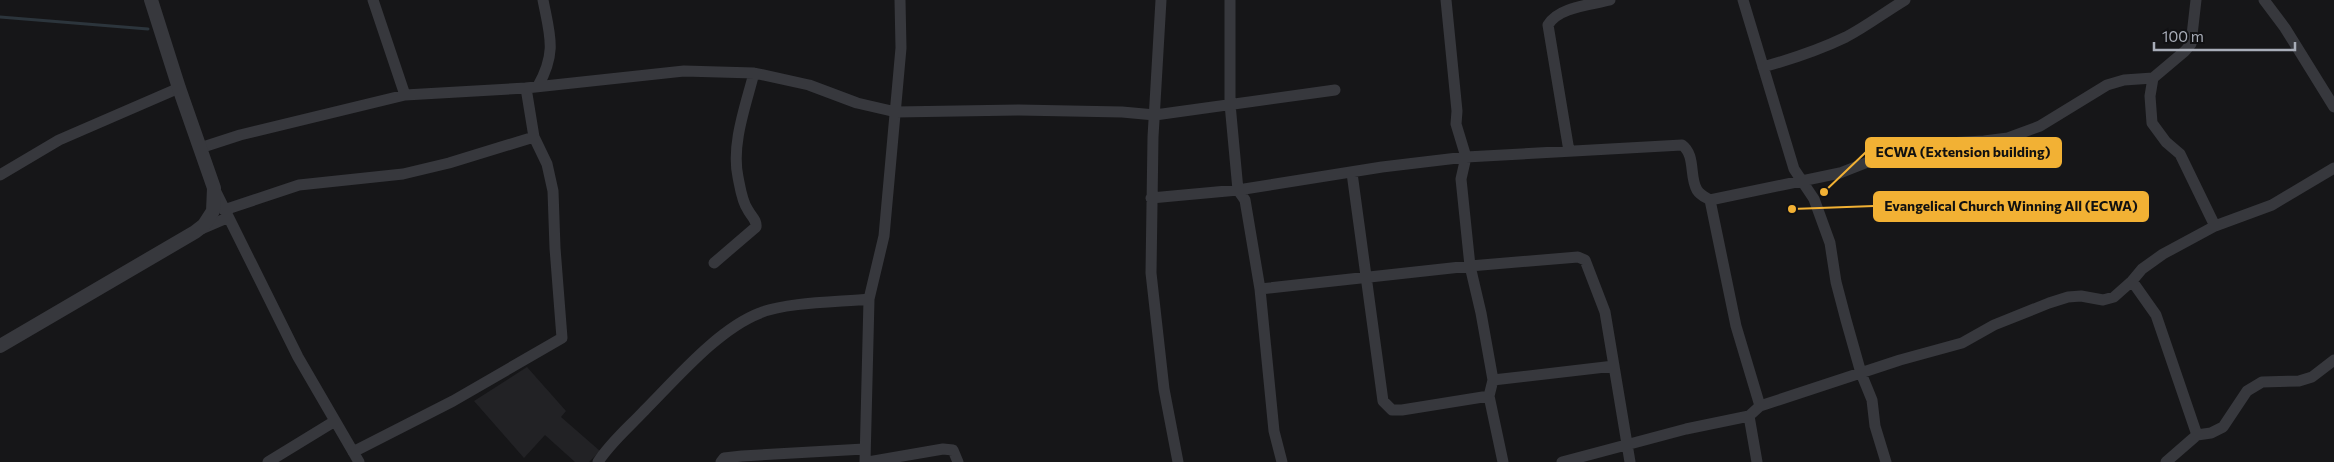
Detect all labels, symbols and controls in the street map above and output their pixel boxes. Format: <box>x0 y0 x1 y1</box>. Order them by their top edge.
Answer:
scale bar <box>2154 20 2295 52</box>
text: 100 m <box>2162 27 2204 45</box>
callout: ECWA (Extension building) <box>1866 138 2061 167</box>
text: ECWA (Extension building) <box>1876 143 2051 160</box>
callout: Evangelical Church Winning All (ECWA) <box>1874 192 2148 221</box>
text: Evangelical Church Winning All (ECWA) <box>1884 197 2138 214</box>

